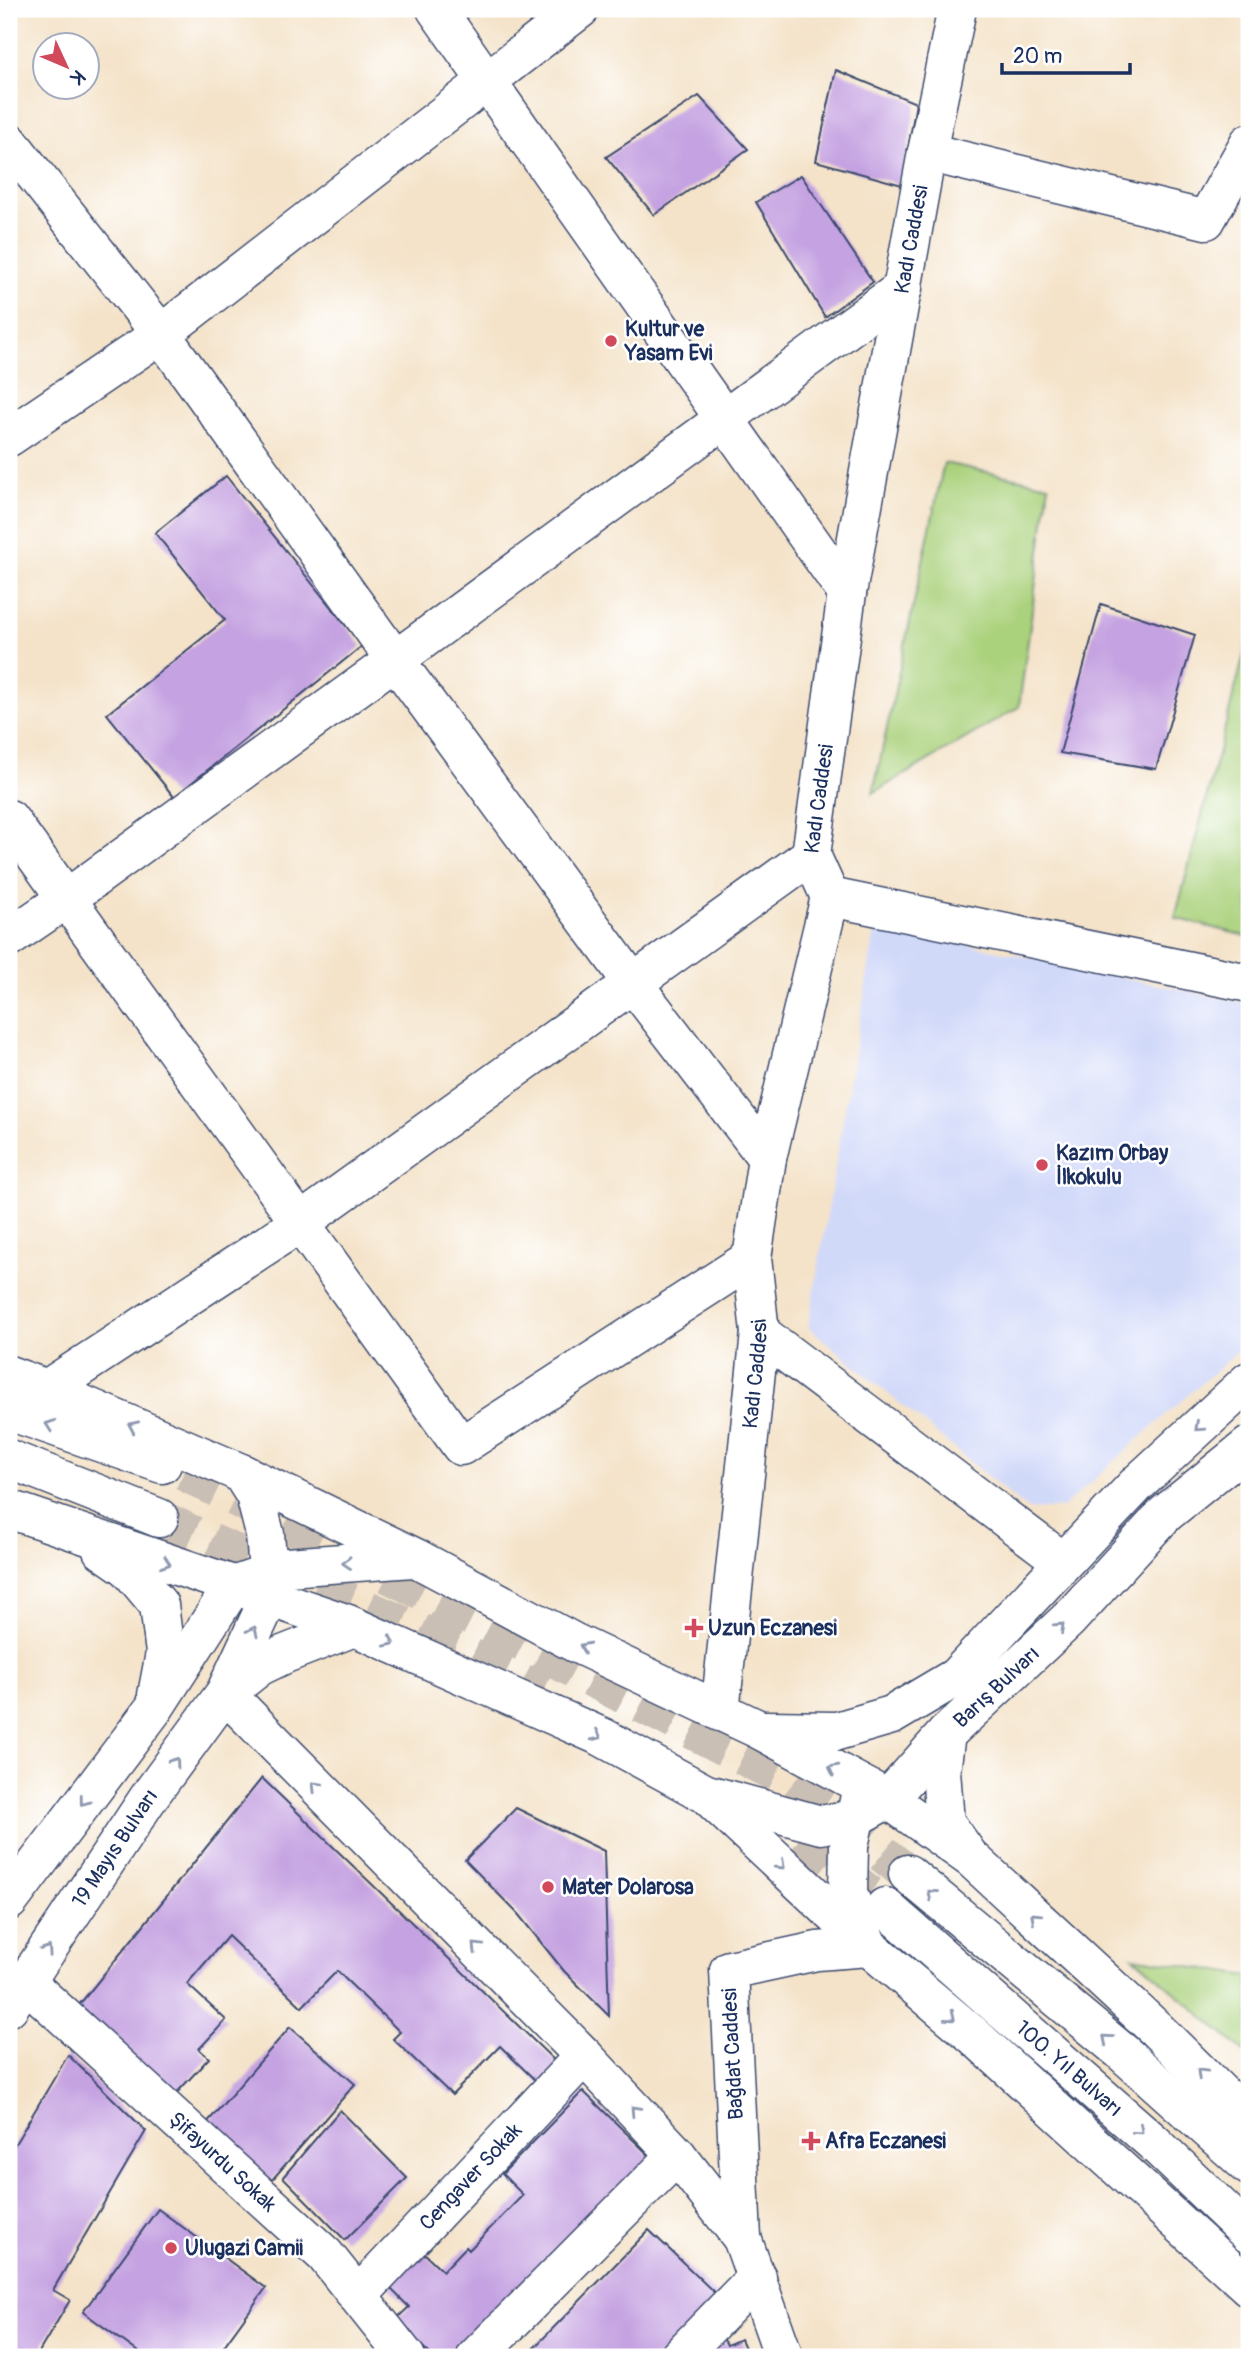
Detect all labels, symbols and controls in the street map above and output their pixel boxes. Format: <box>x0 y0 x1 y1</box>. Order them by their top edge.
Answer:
north arrow <box>32 32 102 102</box>
scale bar <box>1002 32 1130 76</box>
text: 20 m <box>1013 43 1062 70</box>
text: K <box>65 65 90 90</box>
street label: Kadı Caddesi <box>888 183 934 296</box>
place label: Kultur ve Yasam Evi <box>624 316 713 367</box>
marker: Kultur ve Yasam Evi <box>603 333 619 349</box>
street label: Kadı Caddesi <box>798 742 840 855</box>
place label: Kazım Orbay İlkokulu <box>1056 1140 1168 1191</box>
marker: Kazım Orbay İlkokulu <box>1034 1157 1050 1173</box>
street label: Kadı Caddesi <box>736 1318 774 1430</box>
one-way arrow <box>45 1419 57 1433</box>
one-way arrow <box>1194 1419 1207 1432</box>
one-way arrow <box>128 1421 140 1435</box>
one-way arrow <box>160 1555 172 1569</box>
one-way arrow <box>342 1555 353 1570</box>
place label: Uzun Eczanesi <box>708 1615 837 1642</box>
marker: Uzun Eczanesi <box>686 1620 702 1636</box>
one-way arrow <box>1052 1622 1065 1635</box>
one-way arrow <box>245 1626 259 1639</box>
one-way arrow <box>382 1634 395 1648</box>
street label: Barış Bulvarı <box>948 1640 1045 1734</box>
one-way arrow <box>579 1642 591 1656</box>
one-way arrow <box>590 1727 602 1741</box>
one-way arrow <box>166 1757 179 1770</box>
one-way arrow <box>827 1764 840 1777</box>
one-way arrow <box>312 1781 325 1794</box>
street label: 19 Mayıs Bulvarı <box>66 1783 164 1913</box>
one-way arrow <box>80 1793 93 1806</box>
one-way arrow <box>773 1857 786 1870</box>
place label: Mater Dolarosa <box>562 1874 694 1901</box>
marker: Mater Dolarosa <box>540 1879 556 1895</box>
one-way arrow <box>928 1889 940 1902</box>
one-way arrow <box>1030 1913 1043 1926</box>
one-way arrow <box>472 1943 485 1956</box>
one-way arrow <box>39 1945 51 1958</box>
street label: Bağdat Caddesi <box>716 1987 750 2121</box>
one-way arrow <box>942 2009 955 2021</box>
street label: 100. Yıl Bulvarı <box>1010 2014 1128 2123</box>
one-way arrow <box>1103 2035 1116 2047</box>
one-way arrow <box>1196 2068 1209 2081</box>
one-way arrow <box>631 2105 644 2118</box>
street label: Şifayurdu Sokak <box>163 2106 283 2218</box>
street label: Cengaver Sokak <box>413 2117 528 2236</box>
one-way arrow <box>1131 2122 1144 2134</box>
place label: Afra Eczanesi <box>825 2128 946 2155</box>
marker: Afra Eczanesi <box>803 2133 819 2149</box>
place label: Ulugazi Camii <box>185 2235 303 2262</box>
marker: Ulugazi Camii <box>163 2240 179 2256</box>

